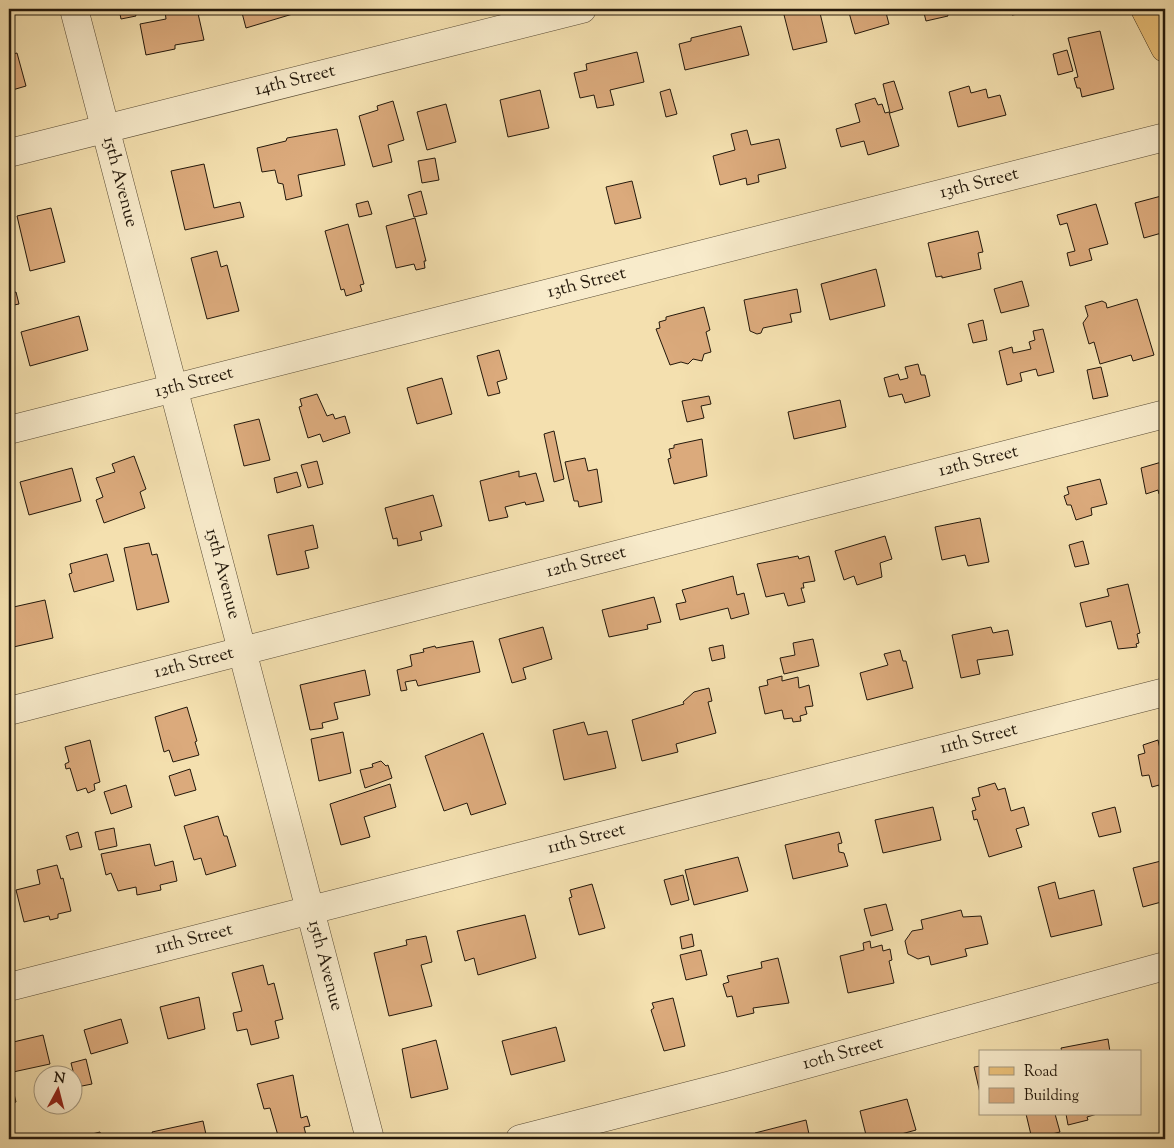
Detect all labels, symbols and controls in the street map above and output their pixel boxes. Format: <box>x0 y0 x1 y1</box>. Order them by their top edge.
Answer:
street label: 14th Street <box>252 58 338 104</box>
street label: 15th Avenue <box>95 134 144 230</box>
street label: 13th Street <box>937 162 1021 207</box>
street label: 13th Street <box>545 261 629 306</box>
street label: 13th Street <box>152 361 236 406</box>
street label: 12th Street <box>936 439 1021 485</box>
street label: 15th Avenue <box>198 526 246 622</box>
street label: 12th Street <box>544 540 629 585</box>
street label: 12th Street <box>151 641 237 686</box>
street label: 11th Street <box>937 717 1021 762</box>
street label: 11th Street <box>545 817 628 862</box>
street label: 11th Street <box>152 917 236 962</box>
street label: 15th Avenue <box>300 917 349 1014</box>
street label: 10th Street <box>800 1031 886 1078</box>
legend <box>979 1050 1142 1116</box>
text: Road <box>1024 1062 1058 1083</box>
north arrow <box>32 1066 82 1116</box>
text: N <box>53 1068 66 1090</box>
text: Building <box>1024 1086 1079 1107</box>

